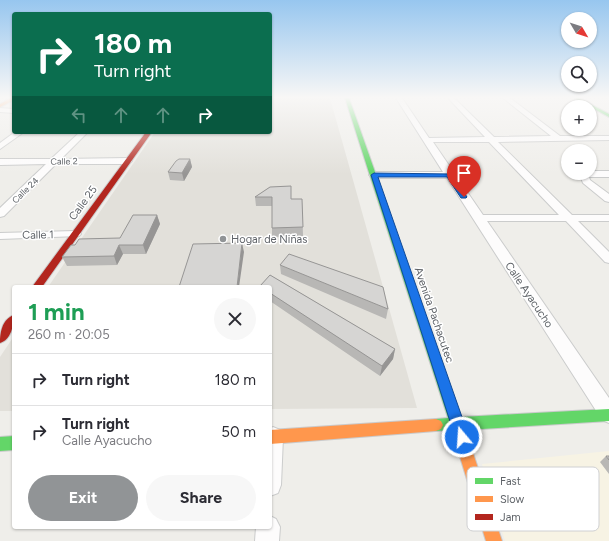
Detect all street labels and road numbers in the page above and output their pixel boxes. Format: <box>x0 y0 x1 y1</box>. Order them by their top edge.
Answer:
street label: Calle 2 <box>50 155 78 167</box>
street label: Calle 24 <box>9 174 41 205</box>
street label: Calle 25 <box>66 183 100 223</box>
street label: Calle 1 <box>22 228 54 242</box>
street label: Calle Ayacucho <box>502 260 556 330</box>
street label: Avenida Pachacutec <box>412 266 456 364</box>

